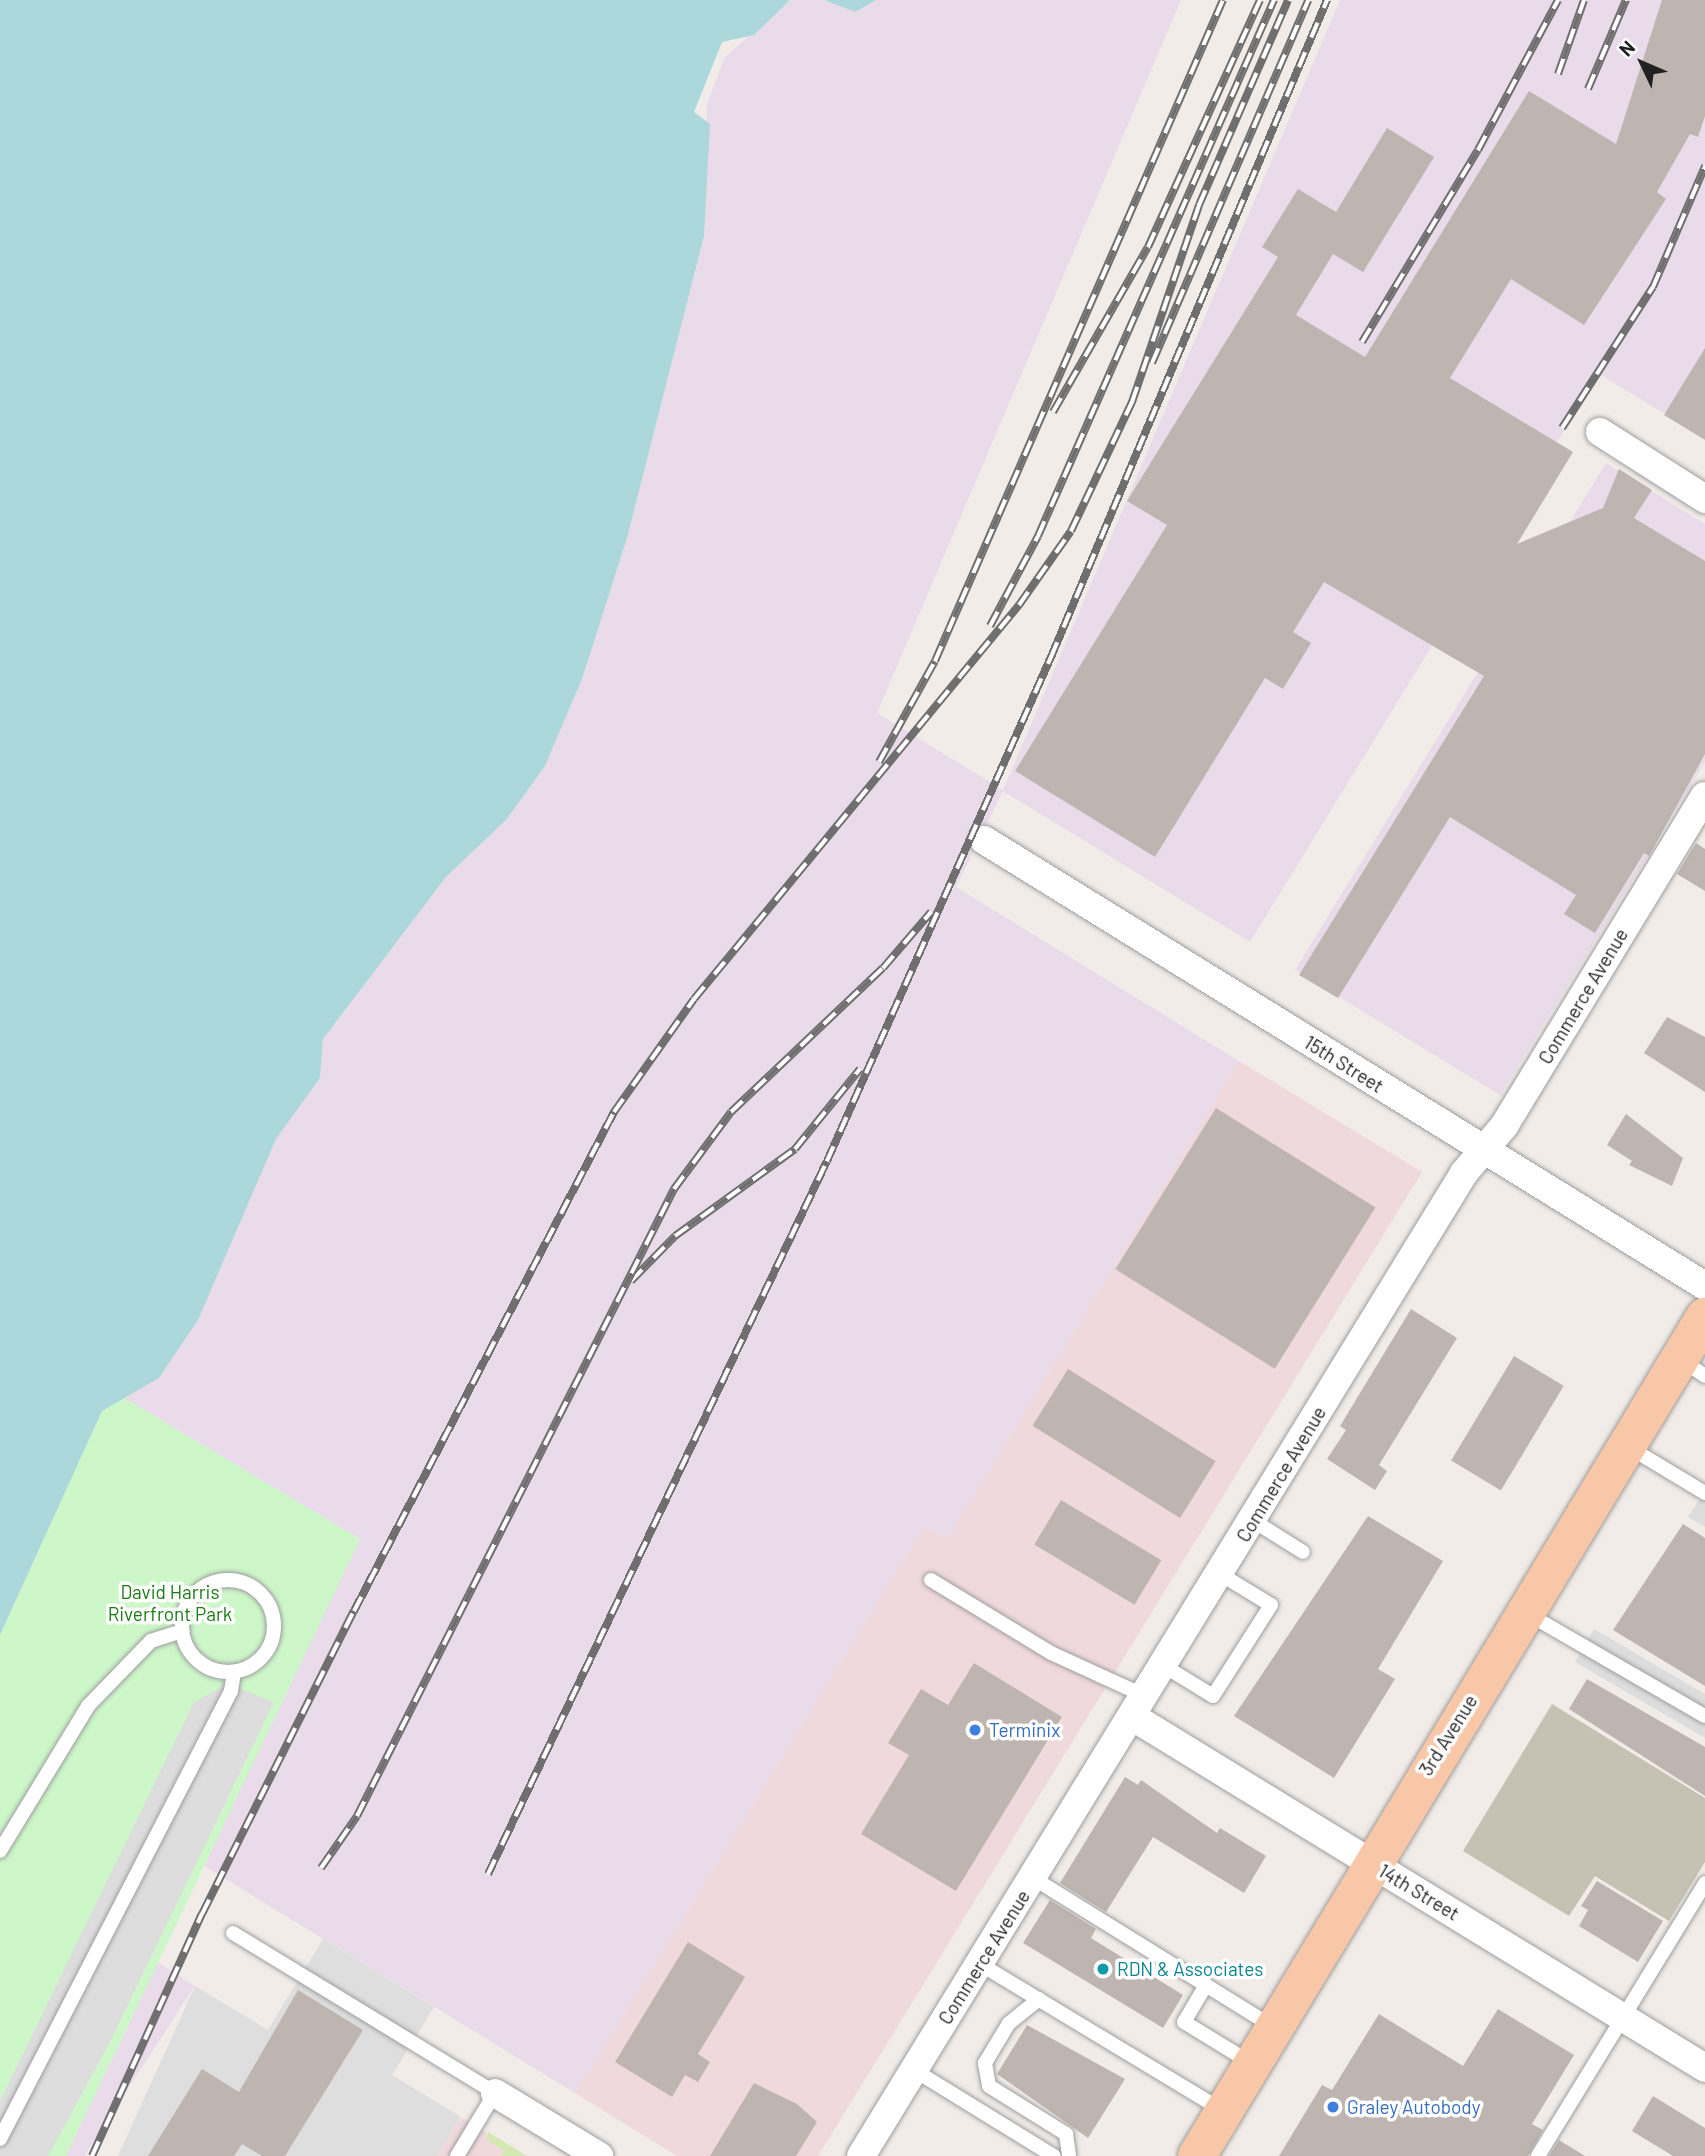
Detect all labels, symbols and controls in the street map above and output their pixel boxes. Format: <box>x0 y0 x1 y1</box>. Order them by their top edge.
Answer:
north arrow <box>1607 28 1677 98</box>
text: N <box>1614 36 1639 61</box>
street label: Commerce Avenue <box>1534 924 1632 1068</box>
street label: 15th Street <box>1300 1031 1388 1097</box>
street label: Commerce Avenue <box>1232 1402 1330 1546</box>
park label: David Harris Riverfront Park <box>108 1581 232 1625</box>
street label: 3rd Avenue <box>1414 1690 1482 1780</box>
place label: Terminix <box>989 1719 1060 1741</box>
marker: Terminix <box>967 1722 983 1738</box>
street label: 14th Street <box>1375 1859 1463 1925</box>
street label: Commerce Avenue <box>933 1886 1035 2028</box>
place label: RDN & Associates <box>1117 1958 1263 1980</box>
marker: RDN & Associates <box>1095 1961 1111 1977</box>
place label: Graley Autobody <box>1347 2096 1480 2118</box>
marker: Graley Autobody <box>1325 2099 1341 2115</box>

